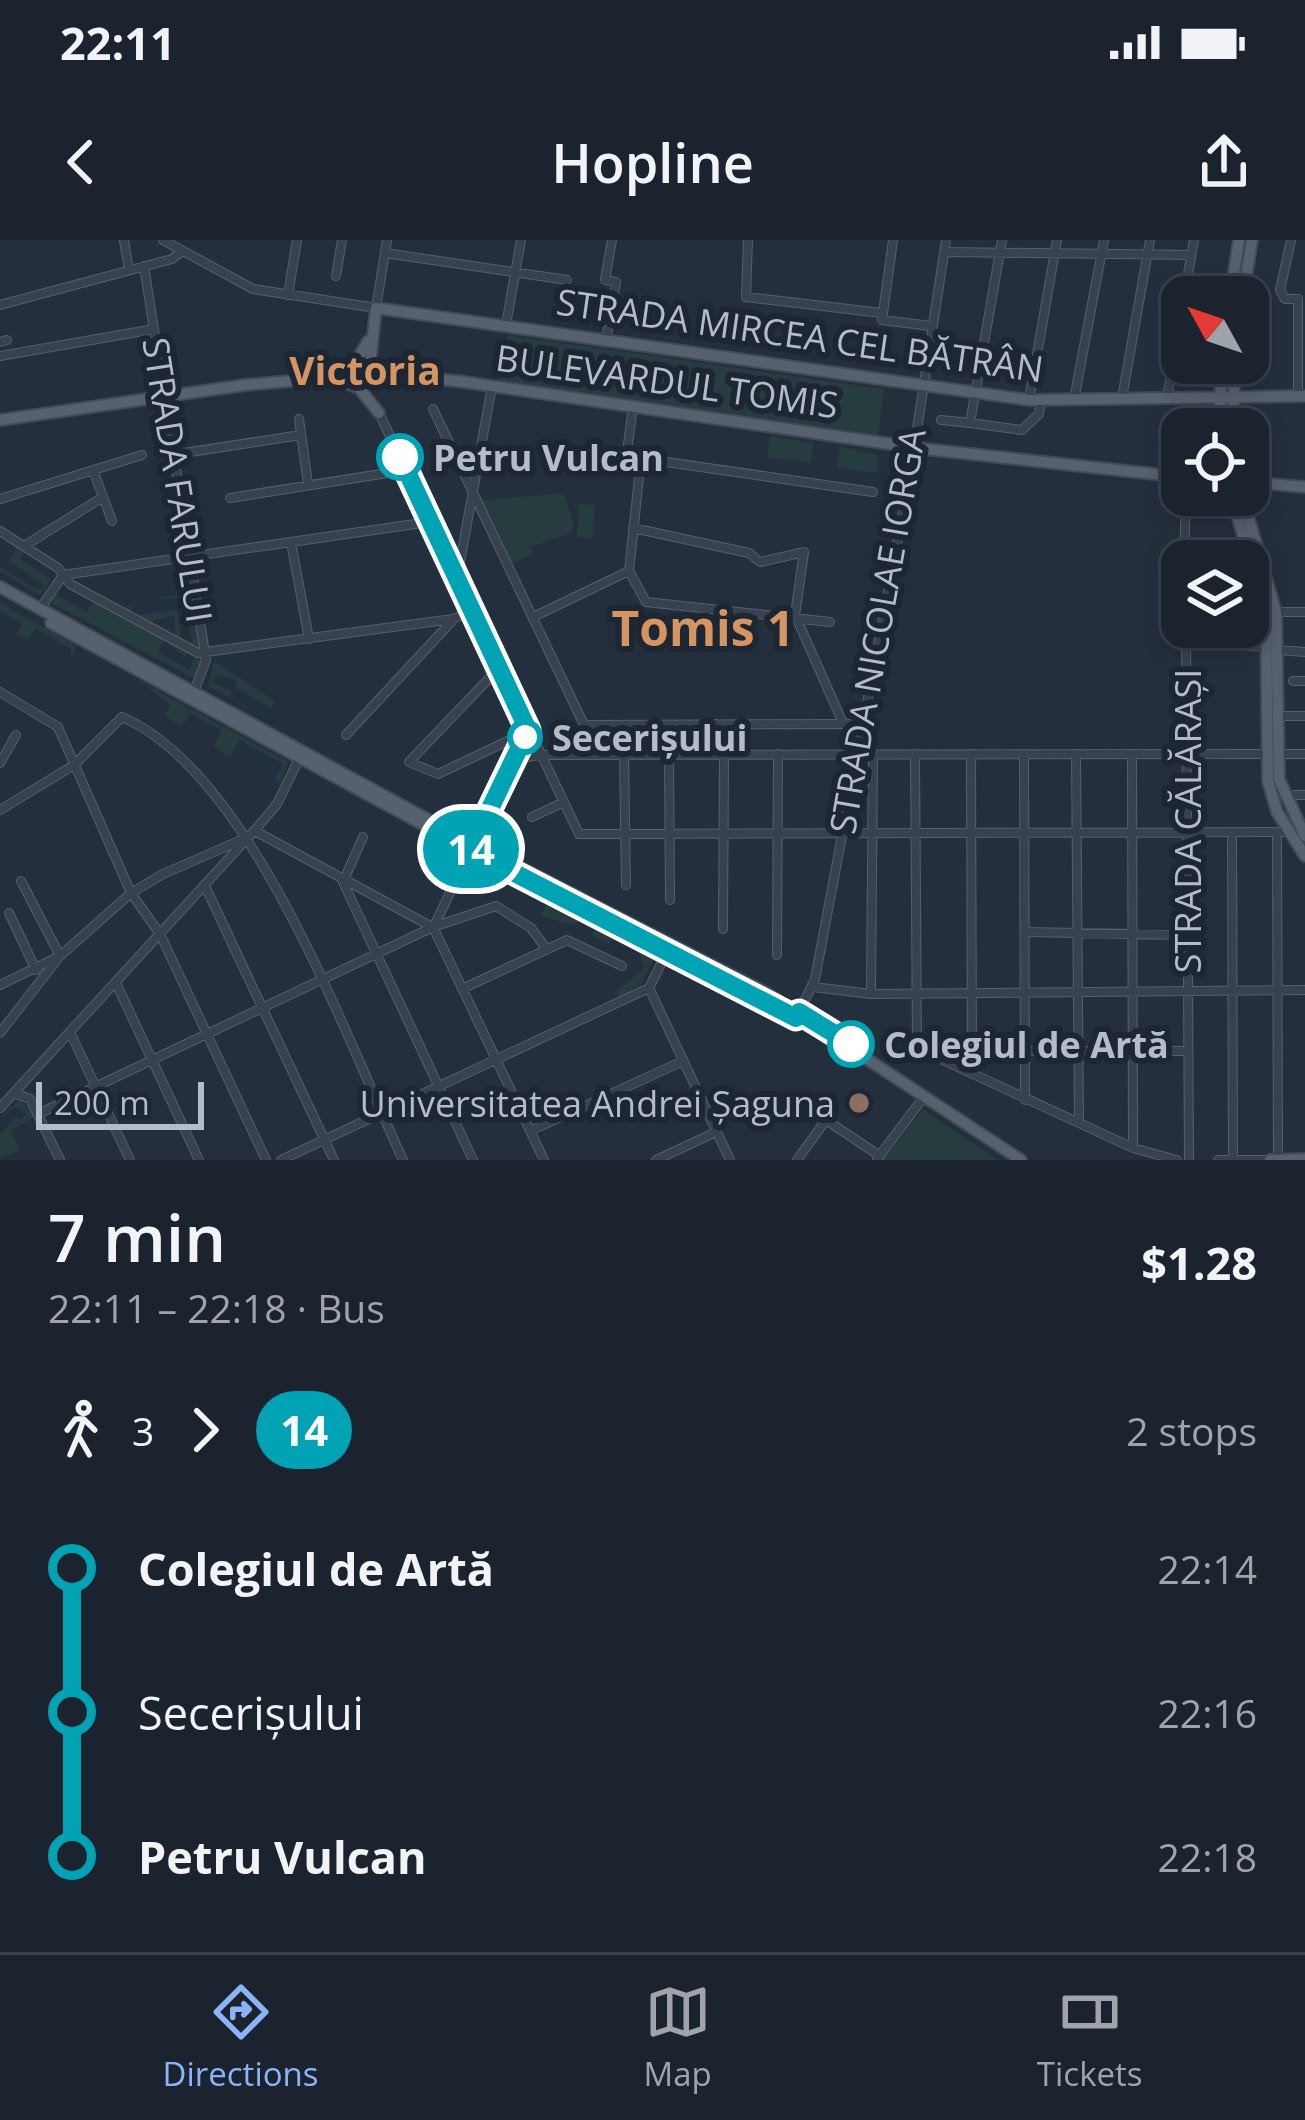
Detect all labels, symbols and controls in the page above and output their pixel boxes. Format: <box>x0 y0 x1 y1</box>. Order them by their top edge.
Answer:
text: 22:11 <box>60 12 176 73</box>
text: Hopline <box>551 125 754 199</box>
icon: back <box>48 129 114 195</box>
icon: share <box>1191 129 1257 195</box>
north arrow <box>1161 276 1269 384</box>
map controls <box>1161 276 1269 648</box>
street label: STRADA MIRCEA CEL BĂTRÂN <box>553 277 1047 393</box>
street label: BULEVARDUL TOMIS <box>493 333 841 429</box>
street label: STRADA FARULUI <box>131 334 225 626</box>
district label: Victoria <box>289 343 441 396</box>
button: locate <box>1161 408 1269 516</box>
street label: STRADA NICOLAE IORGA <box>817 424 937 838</box>
place label: Petru Vulcan <box>433 433 664 482</box>
marker: Petru Vulcan <box>378 435 422 479</box>
button: layers <box>1161 540 1269 648</box>
district label: Tomis 1 <box>611 595 795 660</box>
street label: STRADA CĂLĂRAȘI <box>1163 669 1212 973</box>
place label: Secerișului <box>552 713 747 762</box>
marker: Secerișului <box>509 721 541 753</box>
line badge: 14 <box>417 810 525 888</box>
text: 14 <box>447 820 495 877</box>
place label: Colegiul de Artă <box>884 1020 1169 1069</box>
marker: Colegiul de Artă <box>829 1022 873 1066</box>
scale bar <box>36 1076 204 1129</box>
place label: Universitatea Andrei Șaguna <box>360 1079 835 1128</box>
text: 200 m <box>54 1080 150 1125</box>
marker: Universitatea Andrei Șaguna <box>846 1090 872 1116</box>
text: 7 min <box>48 1191 226 1281</box>
text: $1.28 <box>1141 1232 1257 1293</box>
text: 22:11 – 22:18 · Bus <box>48 1281 385 1334</box>
icon: walk <box>48 1397 114 1463</box>
icon: forward <box>172 1397 238 1463</box>
text: 14 <box>280 1401 328 1458</box>
text: 3 <box>132 1404 154 1457</box>
text: 2 stops <box>1126 1404 1257 1457</box>
text: Colegiul de Artă <box>138 1538 494 1599</box>
text: 22:14 <box>1158 1542 1257 1595</box>
text: Secerișului <box>138 1682 364 1743</box>
text: 22:16 <box>1158 1686 1257 1739</box>
text: Petru Vulcan <box>138 1826 427 1887</box>
text: 22:18 <box>1158 1830 1257 1883</box>
tab: Directions <box>163 1979 319 2096</box>
tab: Map <box>644 1979 712 2096</box>
tab: Tickets <box>1037 1979 1142 2096</box>

